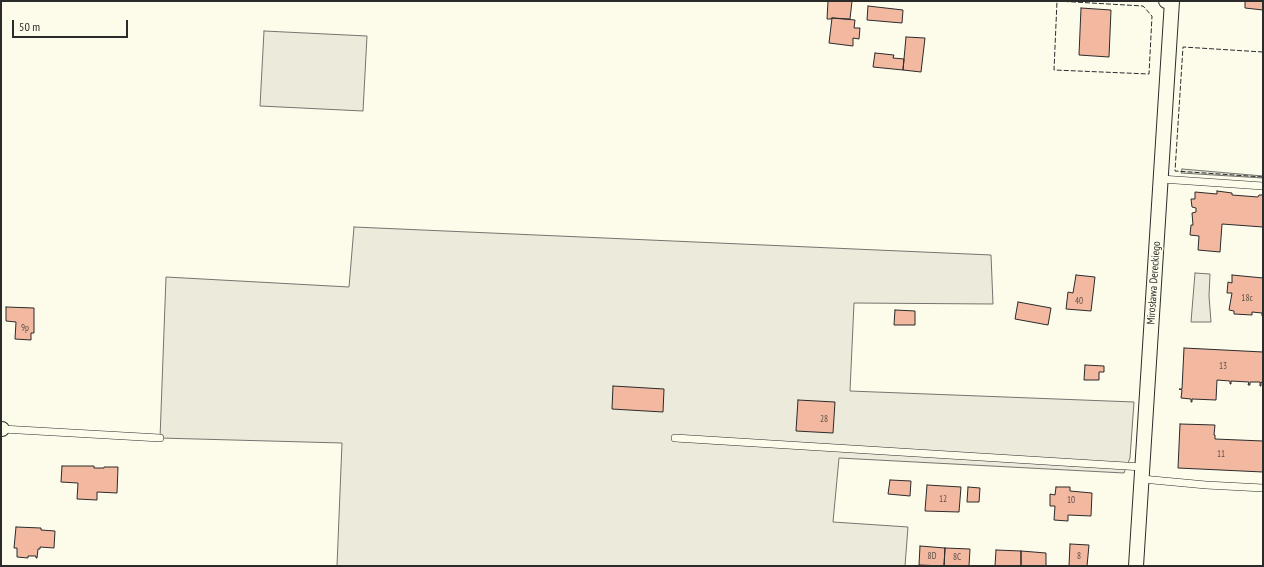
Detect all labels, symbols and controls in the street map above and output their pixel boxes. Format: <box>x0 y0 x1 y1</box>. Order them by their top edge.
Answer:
scale bar <box>14 12 130 38</box>
text: 50 m <box>19 19 40 34</box>
street label: Mirosława Dereckiego <box>1145 241 1163 325</box>
house number: 18c <box>1241 293 1253 303</box>
house number: 40 <box>1075 296 1083 306</box>
house number: 9p <box>21 323 29 333</box>
house number: 13 <box>1219 361 1227 371</box>
house number: 28 <box>820 414 828 424</box>
house number: 11 <box>1217 449 1225 459</box>
house number: 12 <box>939 494 947 504</box>
house number: 10 <box>1067 495 1075 505</box>
house number: 8D <box>928 551 936 561</box>
house number: 8 <box>1077 551 1081 561</box>
house number: 8C <box>953 552 961 562</box>

